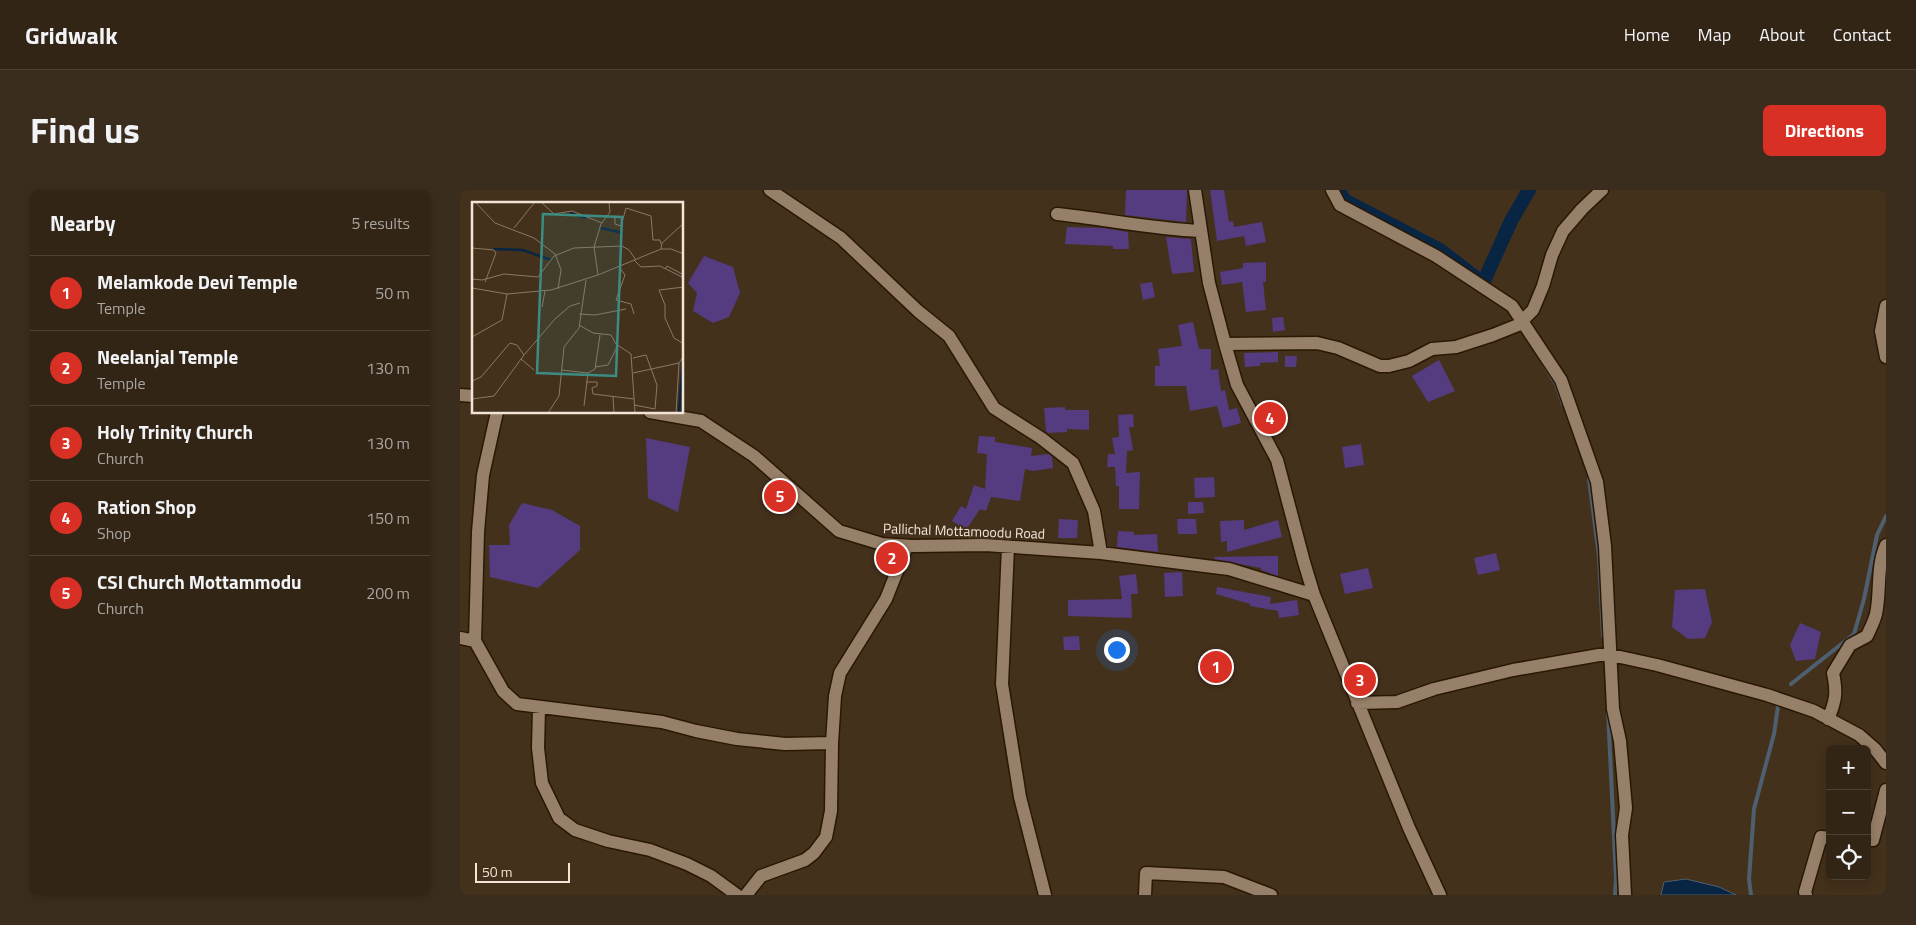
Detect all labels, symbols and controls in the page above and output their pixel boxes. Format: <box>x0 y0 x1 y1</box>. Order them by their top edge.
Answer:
text: Gridwalk <box>25 17 118 53</box>
text: Home <box>1624 21 1670 48</box>
text: Map <box>1698 21 1731 48</box>
text: About <box>1759 21 1805 48</box>
text: Contact <box>1833 21 1891 48</box>
text: Find us <box>30 103 140 157</box>
button: Directions <box>1763 105 1886 156</box>
inset map <box>472 202 684 414</box>
text: Nearby <box>50 207 115 239</box>
text: 5 results <box>351 211 410 235</box>
text: Melamkode Devi Temple <box>97 267 297 296</box>
text: 1 <box>62 281 70 305</box>
text: 50 m <box>375 281 410 305</box>
text: Temple <box>97 296 146 320</box>
text: Neelanjal Temple <box>97 342 238 371</box>
text: 2 <box>62 356 70 380</box>
text: 130 m <box>366 356 410 380</box>
text: Temple <box>97 371 146 395</box>
pin: 4 <box>1254 399 1286 437</box>
text: Holy Trinity Church <box>97 417 253 446</box>
text: 3 <box>62 431 70 455</box>
text: 130 m <box>366 431 410 455</box>
text: Church <box>97 446 144 470</box>
pin: 5 <box>764 477 796 515</box>
text: Ration Shop <box>97 492 196 521</box>
text: 4 <box>62 506 70 530</box>
text: 150 m <box>366 506 410 530</box>
street label: Pallichal Mottamoodu Road <box>883 517 1045 544</box>
text: Shop <box>97 521 131 545</box>
pin: 2 <box>876 539 908 577</box>
text: CSI Church Mottammodu <box>97 567 302 596</box>
text: 5 <box>62 581 70 605</box>
text: 200 m <box>366 581 410 605</box>
text: Church <box>97 596 144 620</box>
your location <box>1104 637 1130 663</box>
pin: 1 <box>1200 648 1232 686</box>
pin: 3 <box>1344 661 1376 699</box>
map controls <box>1826 745 1871 880</box>
button: + <box>1826 745 1871 790</box>
button: − <box>1826 790 1871 835</box>
button: locate <box>1826 835 1871 880</box>
scale bar <box>475 860 570 883</box>
text: 50 m <box>482 861 512 882</box>

